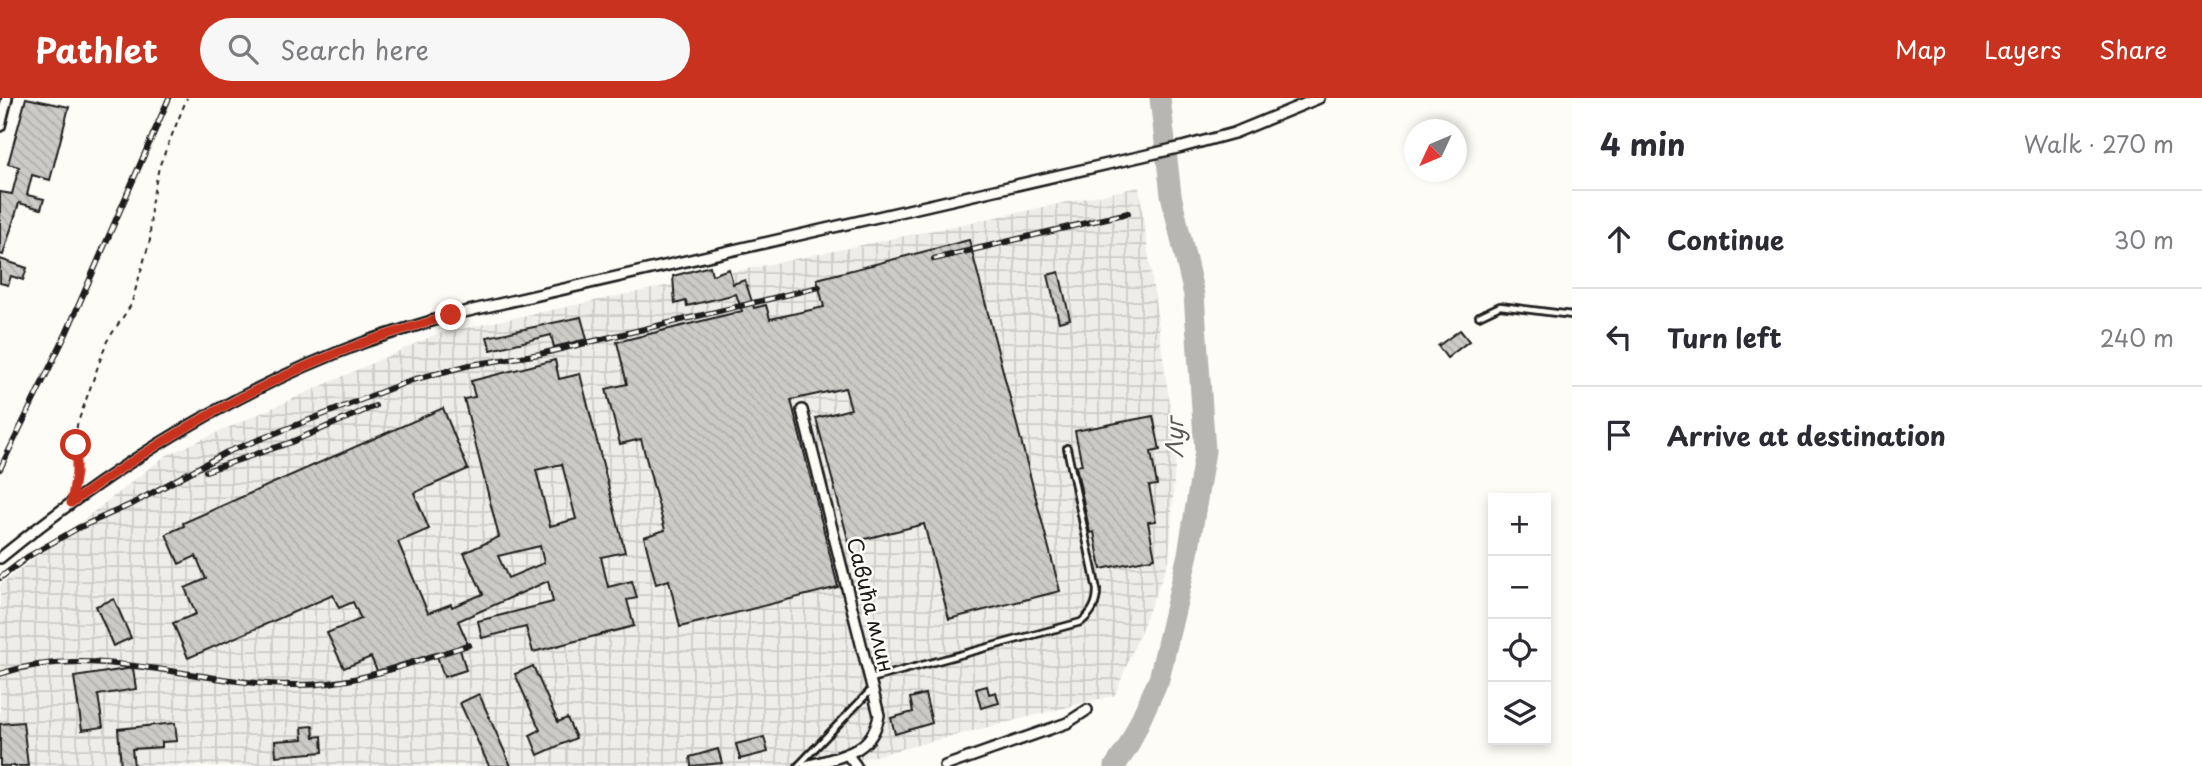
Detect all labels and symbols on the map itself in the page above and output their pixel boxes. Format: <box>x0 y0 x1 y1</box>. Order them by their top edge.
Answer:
north arrow <box>1404 119 1467 182</box>
route end <box>435 299 466 330</box>
water label: Луг <box>1156 414 1191 458</box>
route start <box>60 429 91 460</box>
street label: Савића млин <box>840 534 904 675</box>

